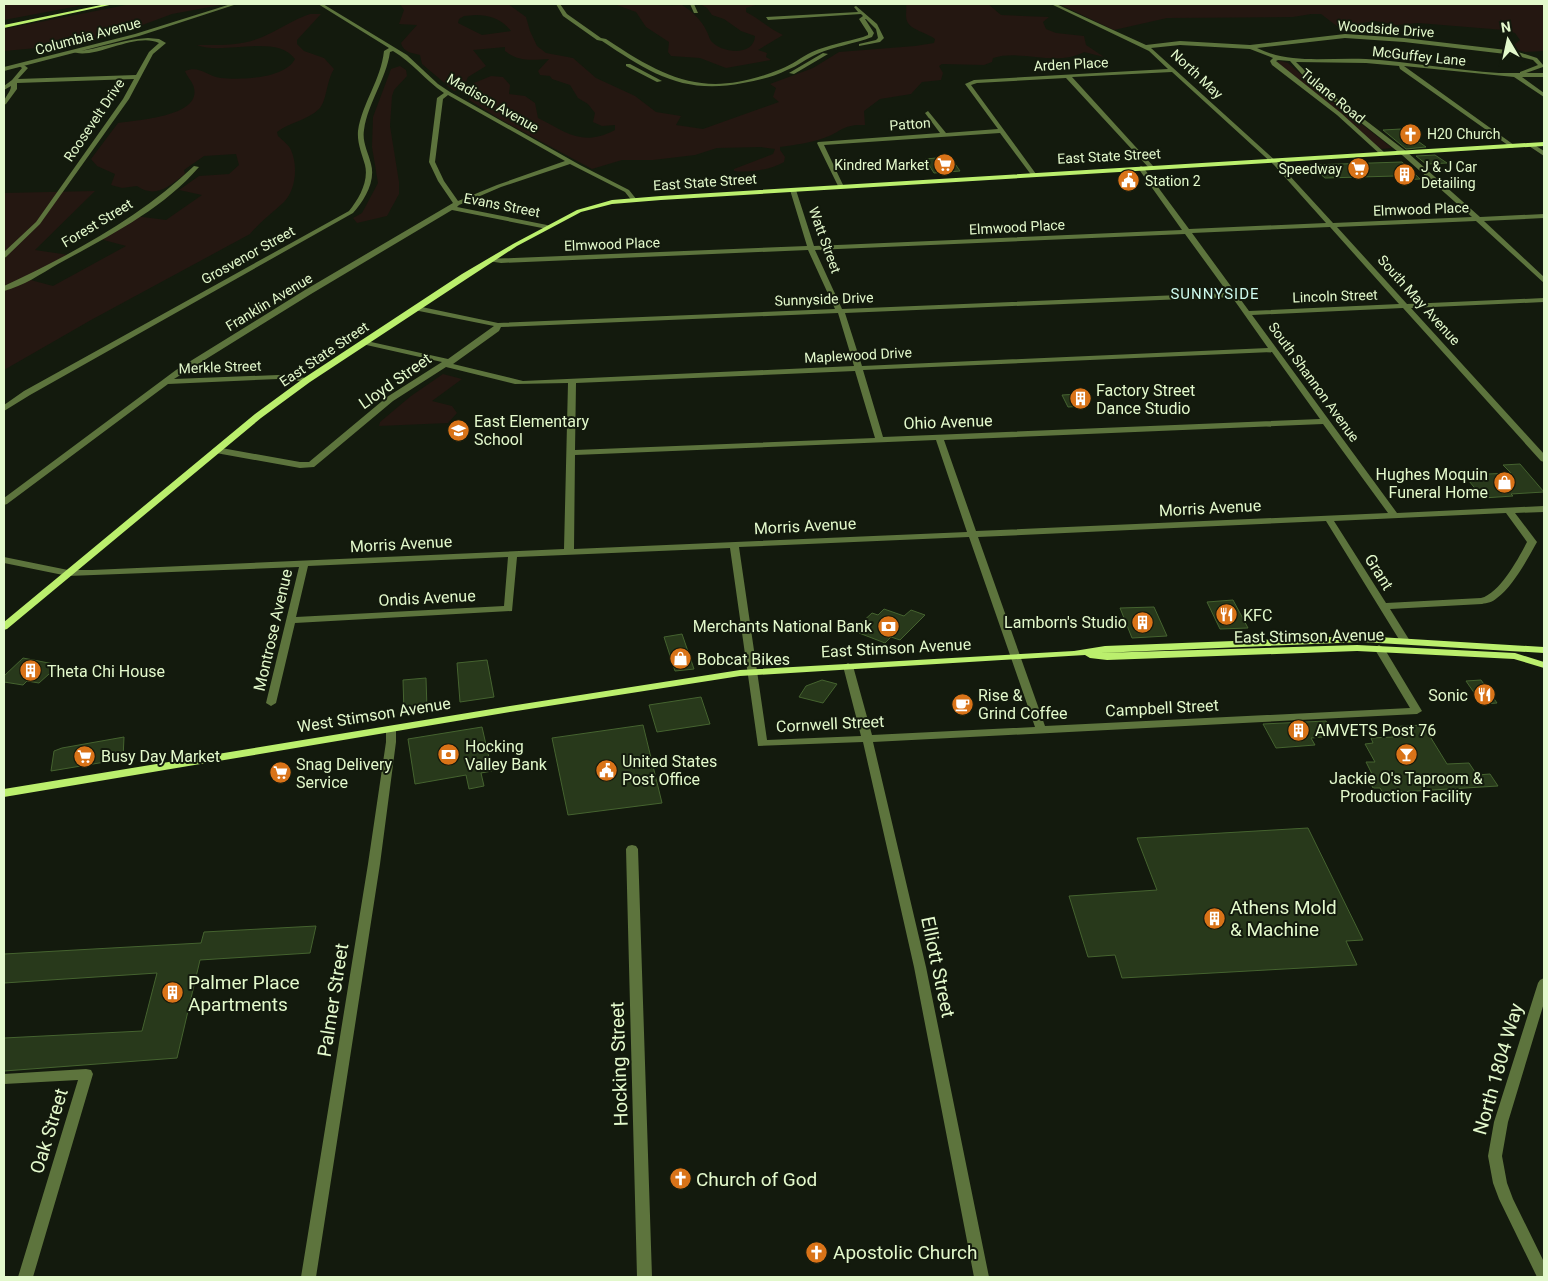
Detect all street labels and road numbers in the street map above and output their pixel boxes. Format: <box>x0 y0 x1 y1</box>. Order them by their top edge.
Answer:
street label: Columbia Avenue <box>33 14 143 58</box>
street label: Woodside Drive <box>1337 18 1435 40</box>
street label: McGuffey Lane <box>1371 43 1467 69</box>
street label: North May <box>1168 46 1227 102</box>
street label: Arden Place <box>1033 54 1109 74</box>
street label: Tulane Road <box>1298 65 1368 127</box>
street label: Madison Avenue <box>444 70 542 136</box>
street label: Roosevelt Drive <box>60 76 128 164</box>
street label: Patton <box>889 115 931 133</box>
street label: East State Street <box>1057 145 1162 167</box>
street label: East State Street <box>653 170 758 194</box>
street label: Evans Street <box>462 190 542 220</box>
street label: Forest Street <box>59 195 136 250</box>
street label: Elmwood Place <box>1373 199 1469 219</box>
street label: Watt Street <box>806 205 845 276</box>
street label: Elmwood Place <box>969 216 1065 238</box>
street label: Grosvenor Street <box>198 223 298 287</box>
street label: Elmwood Place <box>564 234 660 254</box>
street label: South May Avenue <box>1374 252 1464 348</box>
street label: Franklin Avenue <box>223 270 315 334</box>
street label: Lincoln Street <box>1292 286 1378 305</box>
street label: Sunnyside Drive <box>774 289 874 309</box>
street label: East State Street <box>277 318 372 390</box>
street label: South Shannon Avenue <box>1265 319 1363 445</box>
street label: Maplewood Drive <box>804 344 912 366</box>
street label: Lloyd Street <box>355 349 435 413</box>
street label: Merkle Street <box>178 358 262 376</box>
street label: Ohio Avenue <box>903 411 993 433</box>
street label: Morris Avenue <box>1158 496 1262 520</box>
street label: Morris Avenue <box>753 514 857 538</box>
street label: Morris Avenue <box>349 532 453 556</box>
street label: Grant <box>1361 551 1397 593</box>
street label: Montrose Avenue <box>250 567 296 693</box>
street label: Ondis Avenue <box>378 586 476 610</box>
street label: East Stimson Avenue <box>1234 625 1384 647</box>
street label: East Stimson Avenue <box>820 635 972 661</box>
street label: West Stimson Avenue <box>296 693 452 737</box>
street label: Campbell Street <box>1105 696 1219 720</box>
street label: Cornwell Street <box>775 712 885 736</box>
street label: Elliott Street <box>916 914 960 1020</box>
street label: Palmer Street <box>313 941 353 1059</box>
street label: Hocking Street <box>605 1001 633 1127</box>
street label: North 1804 Way <box>1468 1001 1528 1137</box>
street label: Oak Street <box>25 1086 73 1176</box>

